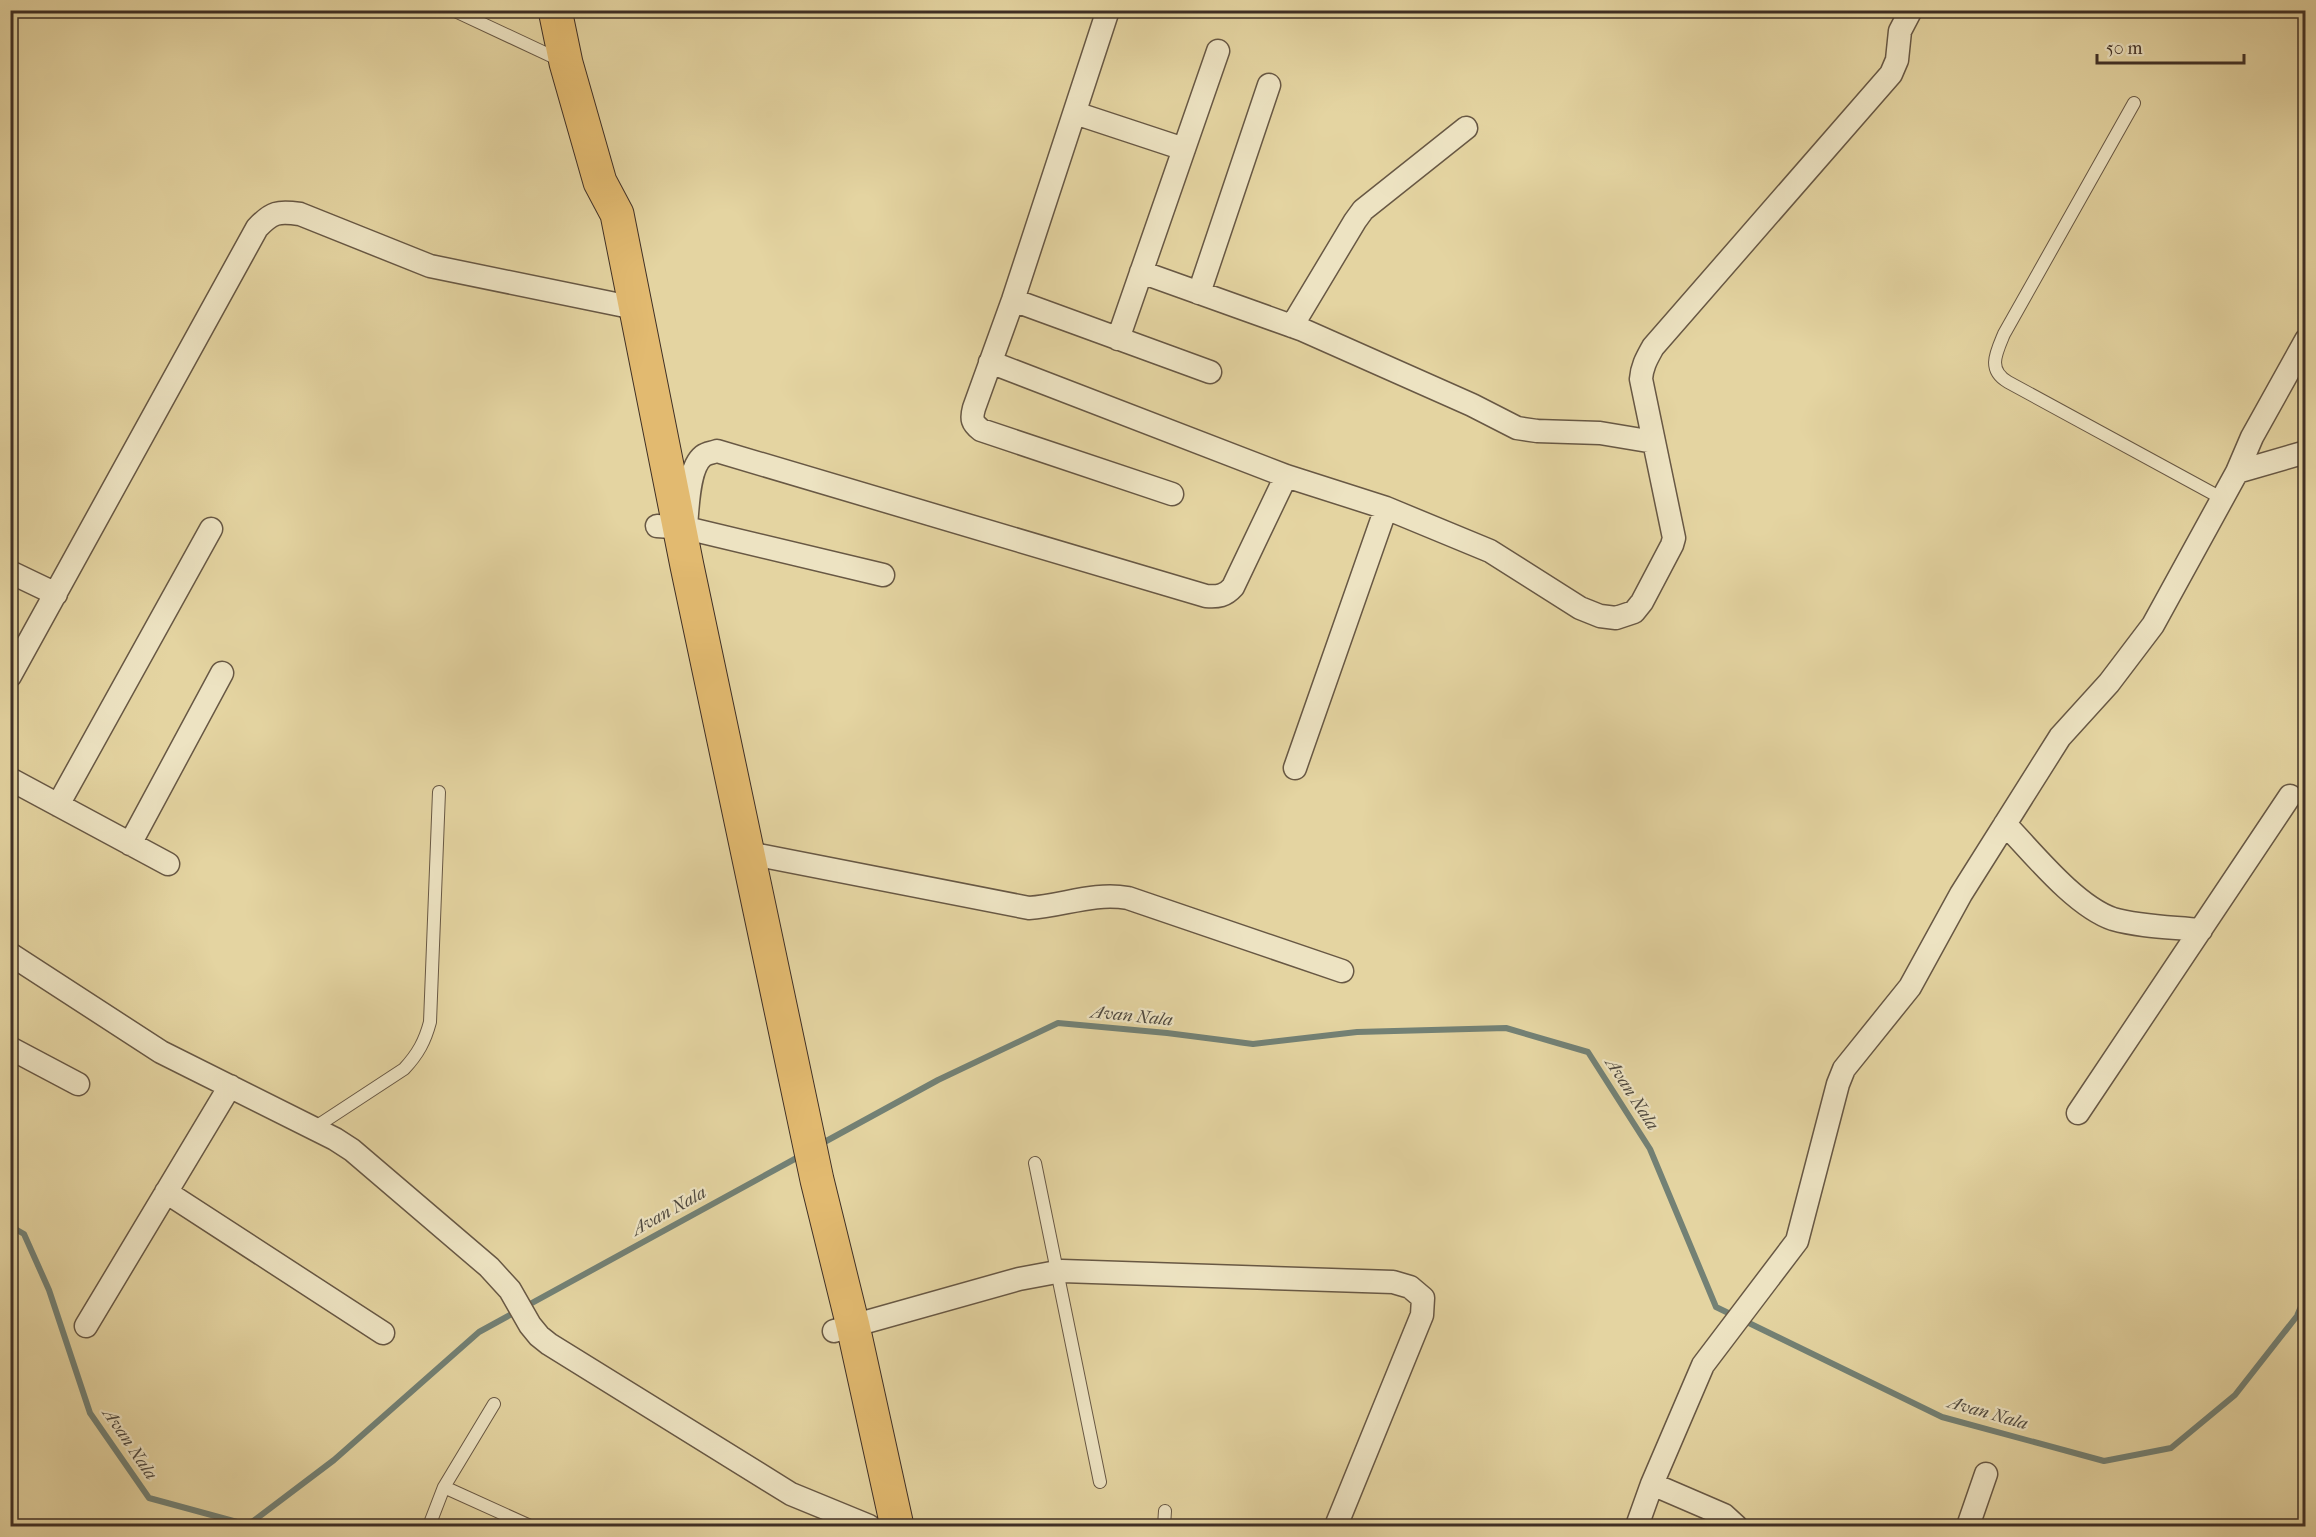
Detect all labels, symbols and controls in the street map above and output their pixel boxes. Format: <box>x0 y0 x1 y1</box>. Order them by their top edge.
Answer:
scale bar <box>2097 27 2244 65</box>
text: 50 m <box>2106 38 2143 59</box>
water label: Avan Nala <box>1088 1001 1174 1031</box>
water label: Avan Nala <box>1600 1052 1663 1134</box>
water label: Avan Nala <box>626 1182 710 1241</box>
water label: Avan Nala <box>1944 1391 2030 1434</box>
water label: Avan Nala <box>97 1403 162 1484</box>

